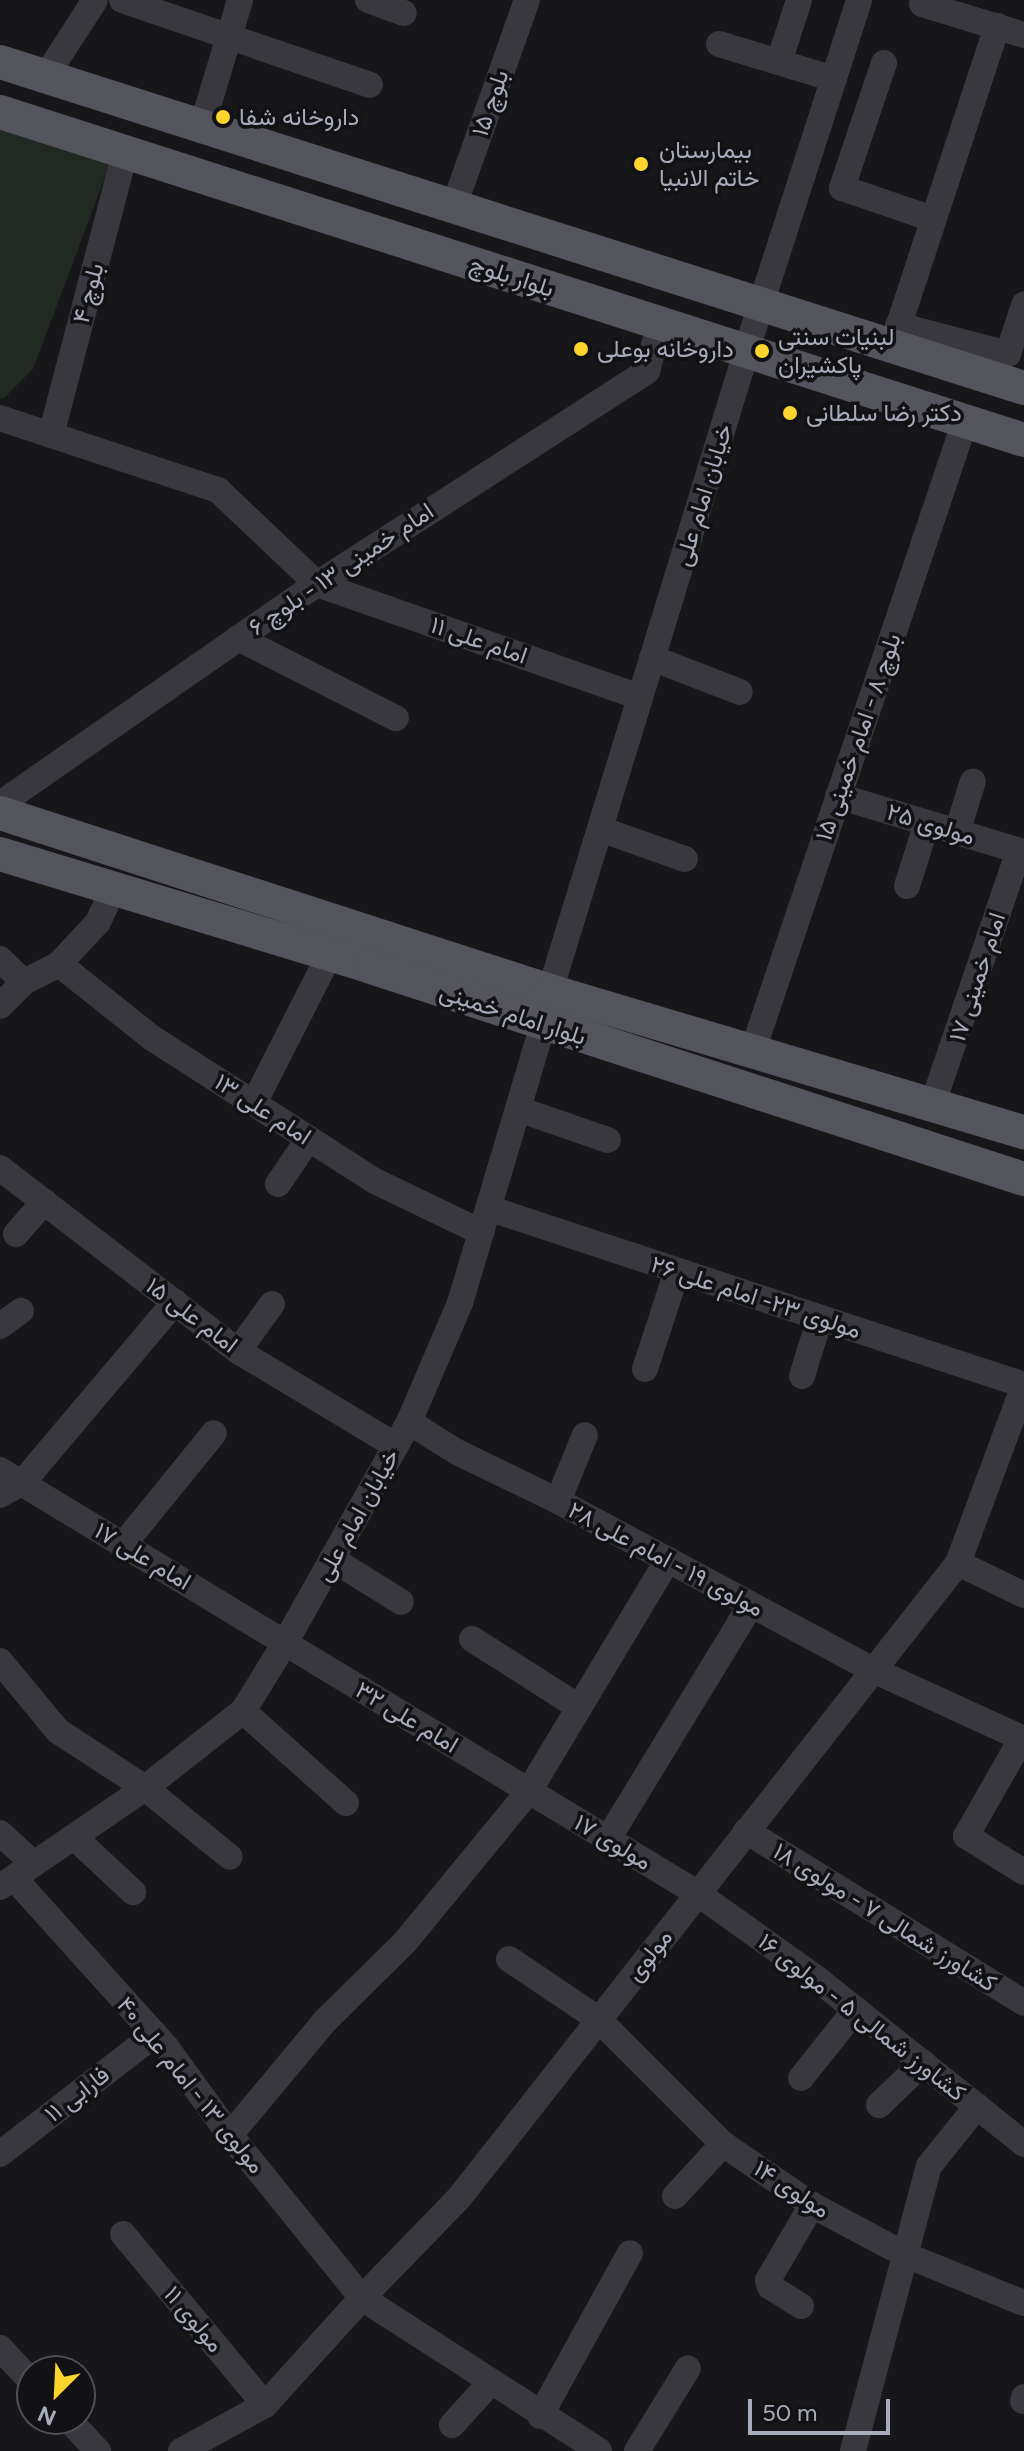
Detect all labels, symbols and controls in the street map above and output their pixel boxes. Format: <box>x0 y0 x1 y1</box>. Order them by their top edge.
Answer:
street label: بلوچ ۱۵ <box>465 66 515 140</box>
place label: داروخانه شفا <box>239 103 359 131</box>
marker: داروخانه شفا <box>214 108 232 126</box>
place label: بیمارستان خاتم الانبیا <box>659 136 759 192</box>
marker: بیمارستان خاتم الانبیا <box>630 153 652 175</box>
street label: بلوار بلوچ <box>466 249 558 303</box>
street label: بلوچ ۴ <box>66 260 110 326</box>
place label: لبنیات سنتی پاکشیران <box>778 323 894 379</box>
place label: داروخانه بوعلی <box>597 335 734 363</box>
marker: داروخانه بوعلی <box>572 340 590 358</box>
marker: لبنیات سنتی پاکشیران <box>753 342 771 360</box>
place label: دکتر رضا سلطانی <box>806 399 962 427</box>
marker: دکتر رضا سلطانی <box>781 404 799 422</box>
street label: خیابان امام علی <box>668 420 738 570</box>
street label: امام خمینی ۱۳ - بلوچ ۶ <box>243 496 439 642</box>
street label: امام علی ۱۱ <box>427 610 531 670</box>
street label: بلوچ ۸ - امام خمینی ۱۵ <box>809 630 907 844</box>
street label: مولوی ۲۵ <box>883 797 979 851</box>
street label: امام خمینی ۱۷ <box>943 909 1011 1045</box>
street label: بلوار امام خمینی <box>436 977 590 1051</box>
street label: امام علی ۱۳ <box>209 1067 317 1151</box>
street label: مولوی ۲۳- امام علی ۲۶ <box>647 1249 865 1345</box>
street label: امام علی ۱۵ <box>140 1271 244 1359</box>
street label: خیابان امام علی <box>309 1444 405 1586</box>
street label: مولوی ۱۹ - امام علی ۲۸ <box>563 1495 769 1623</box>
street label: امام علی ۱۷ <box>89 1516 197 1596</box>
street label: امام علی ۳۲ <box>350 1675 464 1759</box>
street label: مولوی ۱۷ <box>569 1808 657 1876</box>
street label: کشاورز شمالی ۷ - مولوی ۱۸ <box>768 1836 1002 1998</box>
street label: مولوی <box>620 1923 678 1987</box>
street label: کشاورز شمالی ۵ - مولوی ۱۶ <box>752 1927 972 2107</box>
street label: مولوی ۱۳ - امام علی ۴۰ <box>111 1991 271 2179</box>
street label: فارابی ۱۱ <box>39 2060 115 2128</box>
street label: مولوی ۱۴ <box>749 2154 835 2224</box>
street label: مولوی ۱۱ <box>158 2280 230 2358</box>
north arrow <box>16 2355 96 2435</box>
scale bar <box>752 2383 894 2433</box>
text: 50 m <box>762 2398 818 2427</box>
text: N <box>34 2400 60 2431</box>

